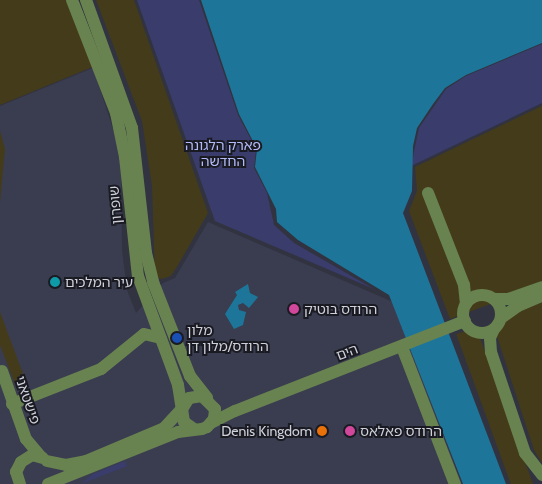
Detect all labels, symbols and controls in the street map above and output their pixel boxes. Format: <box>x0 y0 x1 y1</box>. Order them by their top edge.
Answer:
park label: פארק הלגונה החדשה <box>185 137 261 170</box>
street label: שופרון <box>105 185 125 225</box>
place label: עיר המלכים <box>65 274 133 290</box>
marker: עיר המלכים <box>49 276 61 288</box>
place label: הרודס בוטיק <box>304 301 377 317</box>
marker: הרודס בוטיק <box>288 303 300 315</box>
place label: מלון הרודס/מלון דן <box>187 322 269 354</box>
marker: מלון הרודס/מלון דן <box>171 332 183 344</box>
street label: הים <box>334 340 360 364</box>
street label: פישטאני <box>12 374 44 426</box>
place label: Denis Kingdom <box>221 423 312 439</box>
place label: הרודס פאלאס <box>360 423 442 439</box>
marker: Denis Kingdom <box>316 425 328 437</box>
marker: הרודס פאלאס <box>344 425 356 437</box>

